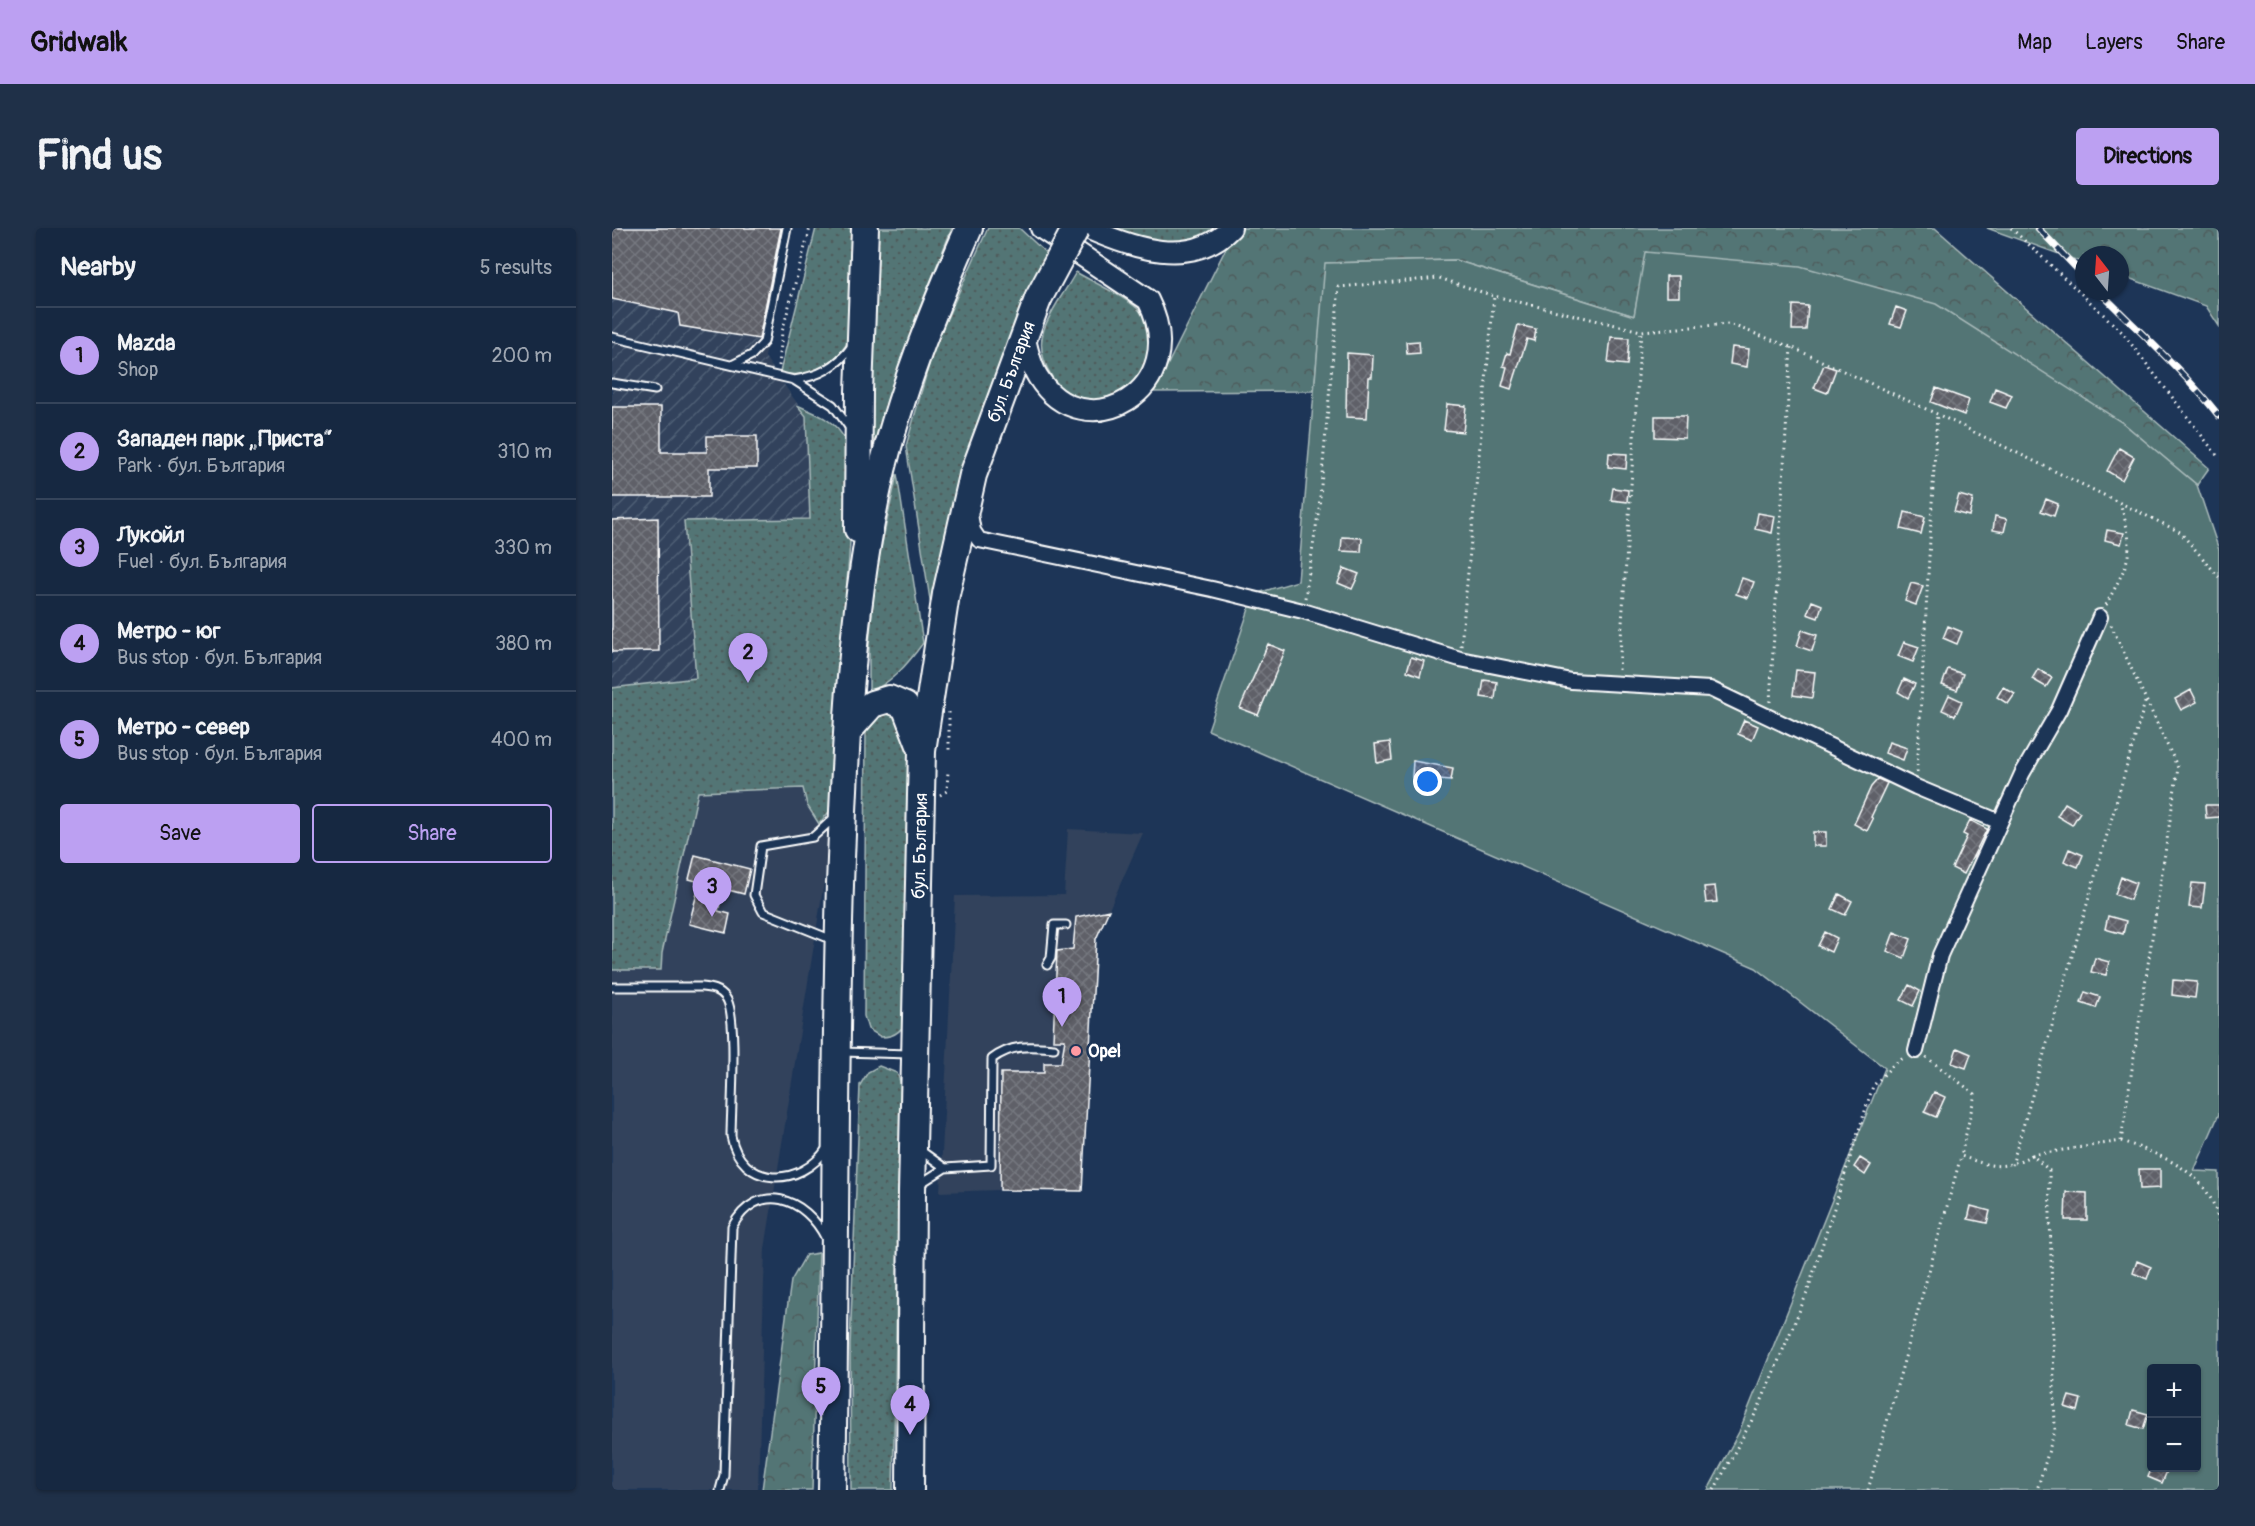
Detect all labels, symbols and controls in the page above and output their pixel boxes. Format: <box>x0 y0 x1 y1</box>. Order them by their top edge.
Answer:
text: Gridwalk <box>30 25 128 60</box>
text: Map <box>2017 29 2052 56</box>
text: Layers <box>2085 29 2143 56</box>
text: Share <box>2176 29 2225 56</box>
button: Directions <box>2076 128 2219 185</box>
text: Find us <box>36 130 162 182</box>
north arrow <box>2075 246 2129 300</box>
text: Nearby <box>60 251 136 283</box>
text: 5 results <box>480 255 552 280</box>
street label: бул. България <box>982 318 1041 426</box>
text: Mazda <box>117 329 176 357</box>
text: 1 <box>76 343 83 368</box>
text: 200 m <box>491 343 552 368</box>
text: Shop <box>117 357 158 382</box>
text: Западен парк „Приста“ <box>117 425 333 453</box>
text: 2 <box>74 439 85 464</box>
text: 310 m <box>497 439 552 464</box>
text: Park · бул. България <box>117 453 285 478</box>
text: Лукойл <box>117 521 185 549</box>
text: 3 <box>74 535 85 560</box>
text: 330 m <box>494 535 552 560</box>
text: Fuel · бул. България <box>117 549 287 574</box>
text: Метро - юг <box>117 617 220 645</box>
text: 4 <box>74 631 85 656</box>
text: 380 m <box>495 631 552 656</box>
pin: 2 <box>728 634 768 683</box>
text: Bus stop · бул. България <box>117 645 322 670</box>
text: Метро - север <box>117 713 250 741</box>
text: 5 <box>74 727 85 752</box>
text: 400 m <box>491 727 552 752</box>
text: Bus stop · бул. България <box>117 741 322 766</box>
your location <box>1413 767 1442 796</box>
street label: бул. България <box>908 793 933 900</box>
button: Save <box>60 804 300 863</box>
button: Share <box>312 804 552 863</box>
pin: 3 <box>692 868 732 917</box>
pin: 1 <box>1042 978 1082 1027</box>
place label: Opel <box>1088 1040 1121 1063</box>
marker: Opel <box>1069 1044 1083 1058</box>
map controls <box>2147 1364 2201 1472</box>
button: + <box>2147 1364 2201 1418</box>
pin: 5 <box>802 1368 840 1417</box>
pin: 4 <box>890 1386 930 1435</box>
button: − <box>2147 1418 2201 1472</box>

